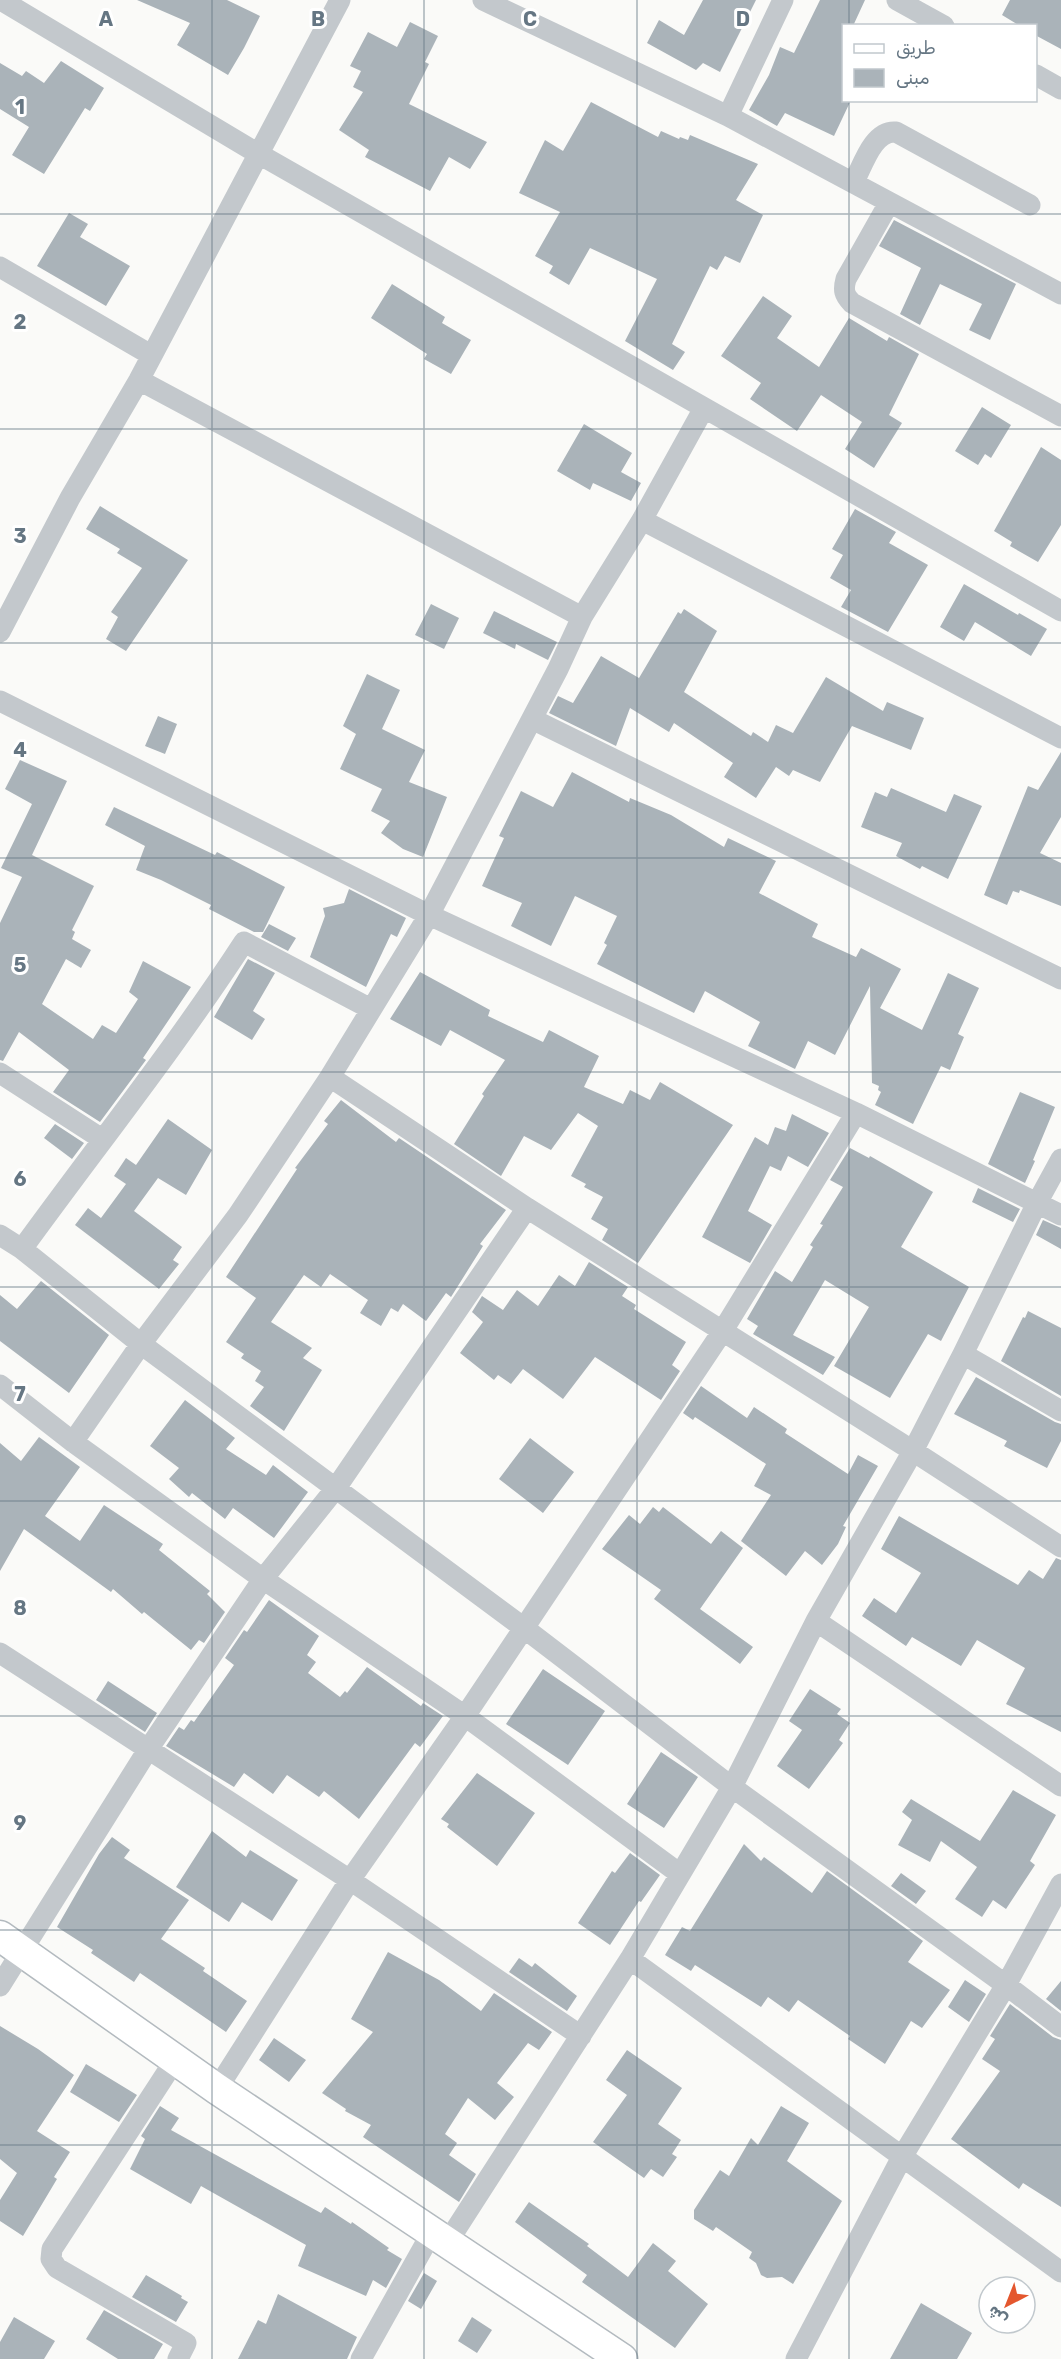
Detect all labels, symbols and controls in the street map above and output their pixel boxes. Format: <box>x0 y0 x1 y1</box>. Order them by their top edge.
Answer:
text: A <box>99 7 114 31</box>
text: B <box>311 7 325 31</box>
text: C <box>523 7 537 31</box>
text: D <box>736 7 750 31</box>
legend <box>842 24 1037 102</box>
text: طريق <box>896 37 936 59</box>
text: مبنى <box>896 67 930 89</box>
text: 1 <box>15 95 25 119</box>
text: 2 <box>14 310 27 334</box>
text: 3 <box>13 524 27 548</box>
text: 4 <box>13 738 27 762</box>
text: 5 <box>14 953 27 977</box>
text: 6 <box>13 1167 27 1191</box>
text: 7 <box>14 1382 26 1406</box>
text: 8 <box>13 1596 27 1620</box>
text: 9 <box>14 1811 27 1835</box>
north arrow <box>977 2275 1037 2335</box>
text: ش <box>983 2302 1011 2330</box>

